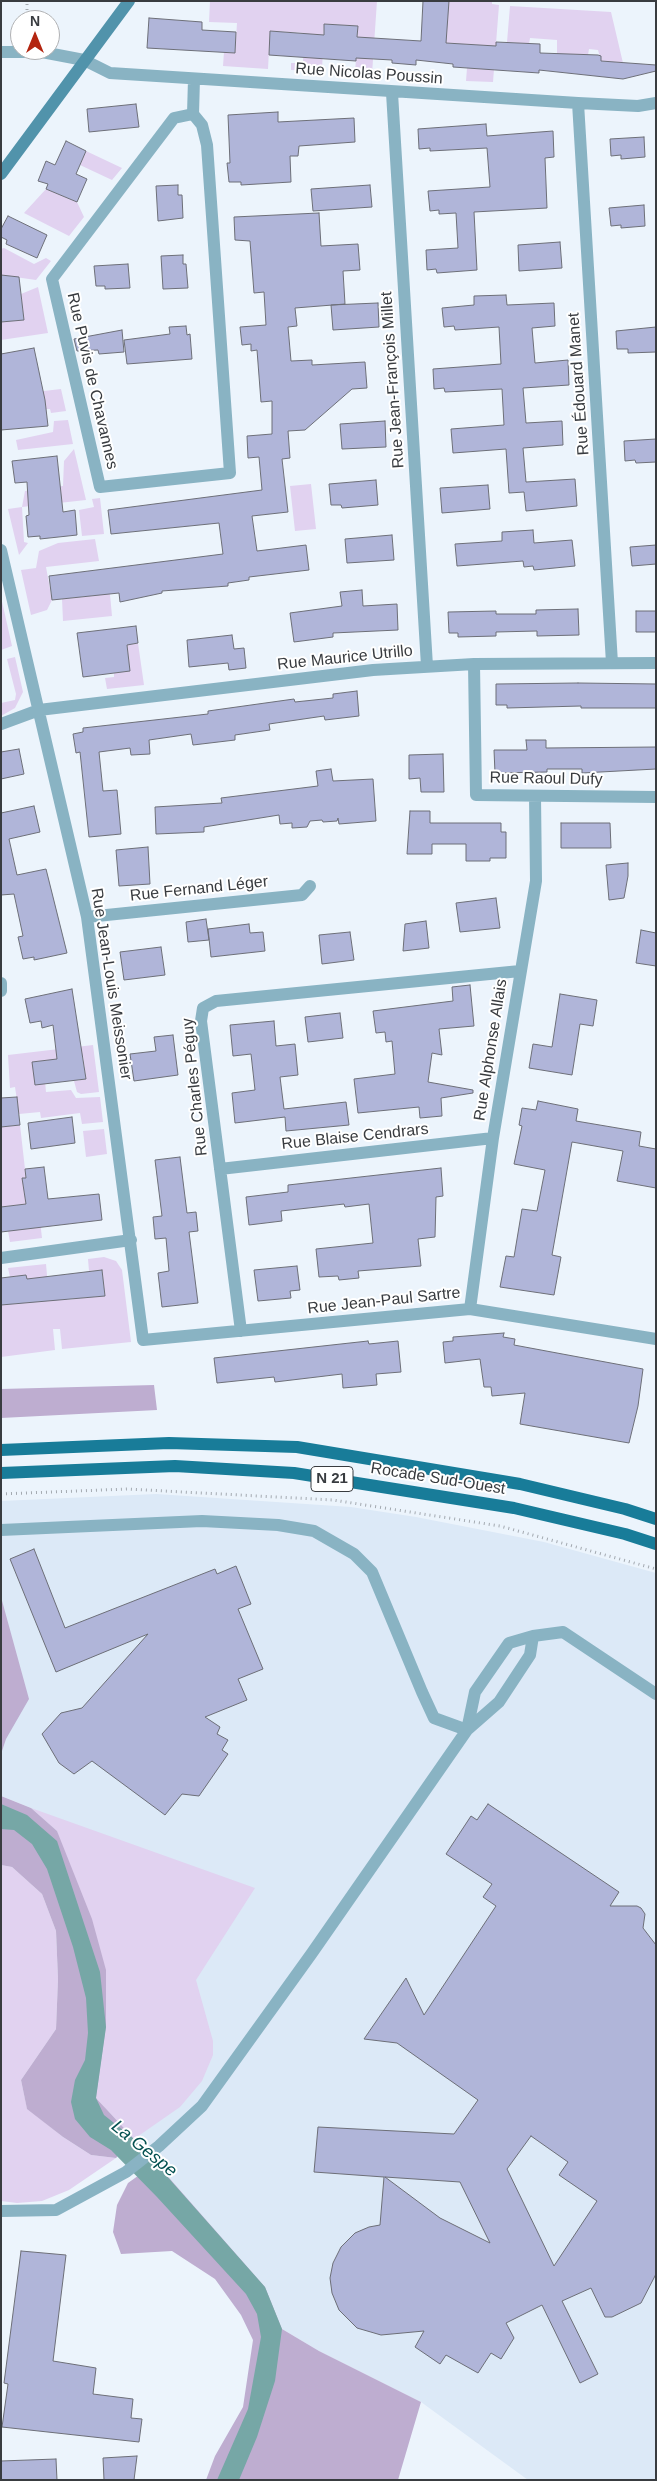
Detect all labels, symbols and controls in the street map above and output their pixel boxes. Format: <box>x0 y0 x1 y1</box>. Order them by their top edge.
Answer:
north arrow <box>10 10 60 60</box>
text: N <box>30 13 40 29</box>
street label: Rue Nicolas Poussin <box>295 59 443 89</box>
street label: Rue Puvis de Chavannes <box>62 291 122 471</box>
street label: Rue Jean-François Millet <box>377 291 409 469</box>
street label: Rue Édouard Manet <box>564 312 594 456</box>
street label: Rue Maurice Utrillo <box>276 641 414 675</box>
street label: Rue Raoul Dufy <box>489 768 603 790</box>
street label: Rue Fernand Léger <box>129 872 269 906</box>
street label: Rue Jean-Louis Meissonier <box>86 887 136 1081</box>
street label: Rue Alphonse Allais <box>470 978 512 1122</box>
street label: Rue Charles Péguy <box>178 1017 212 1157</box>
street label: Rue Blaise Cendrars <box>281 1120 429 1154</box>
street label: Rue Jean-Paul Sartre <box>306 1283 462 1319</box>
street label: Rocade Sud-Ouest <box>369 1459 507 1499</box>
road number: N 21 <box>311 1466 353 1492</box>
water label: La Gespe <box>107 2116 181 2182</box>

